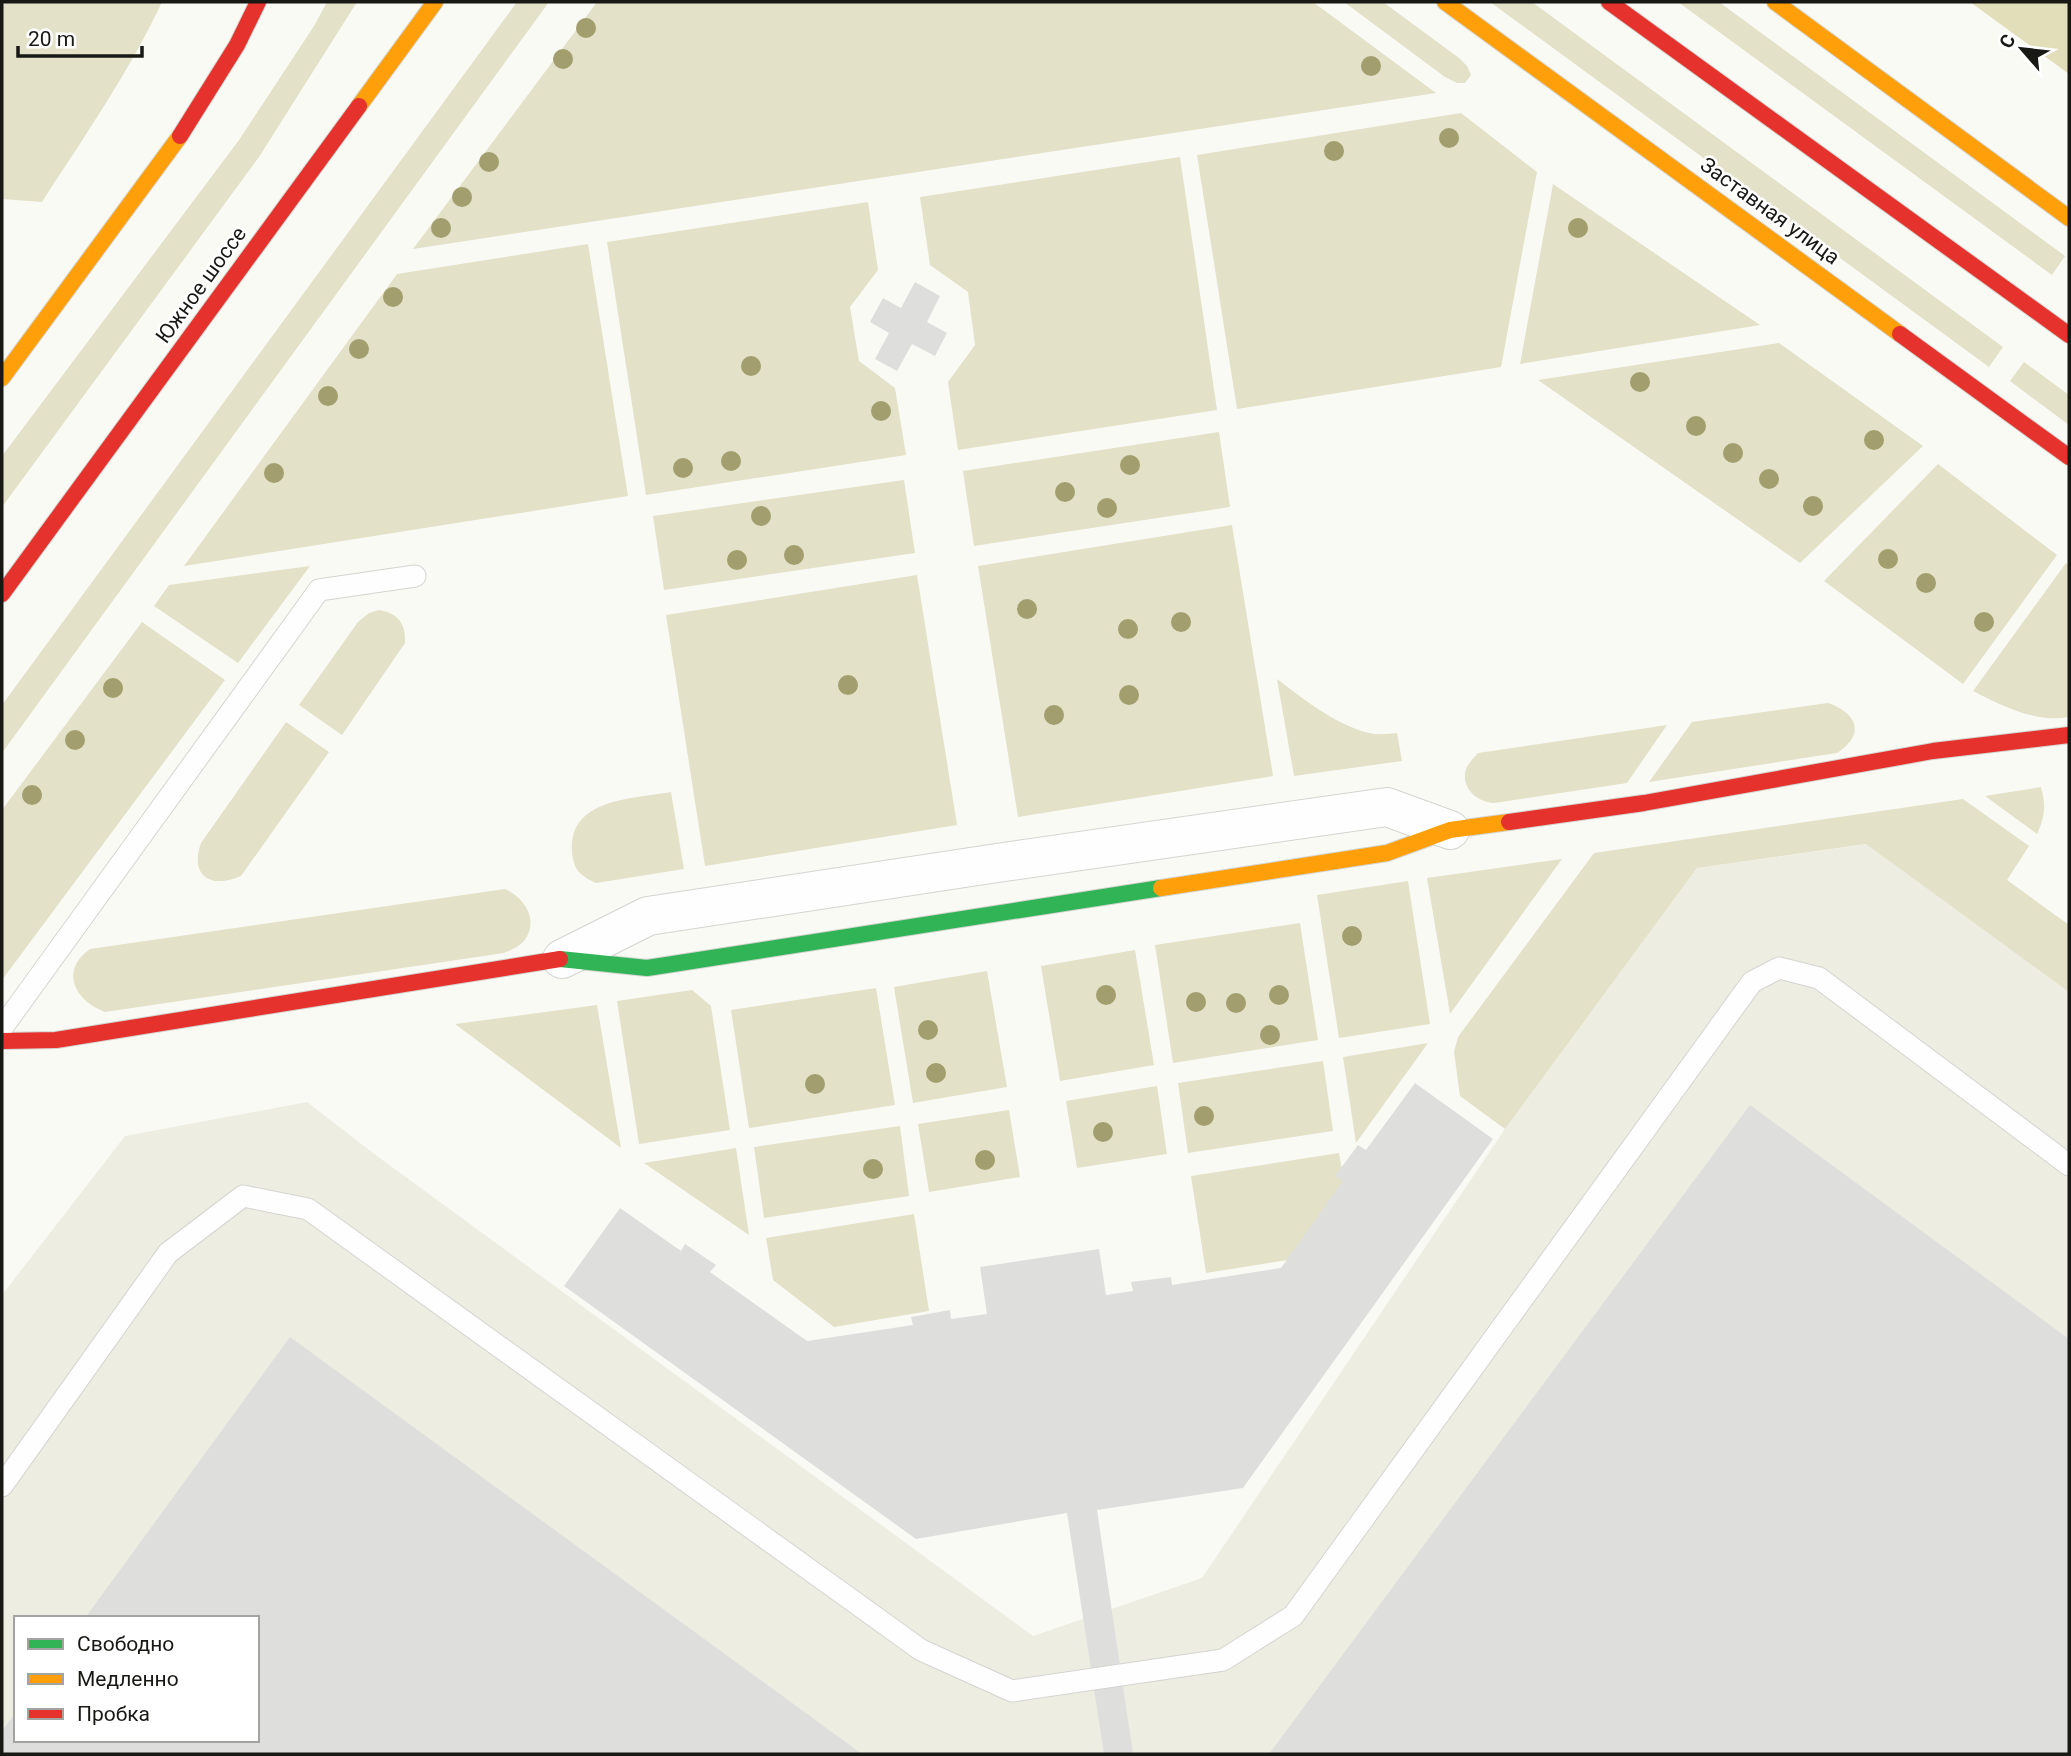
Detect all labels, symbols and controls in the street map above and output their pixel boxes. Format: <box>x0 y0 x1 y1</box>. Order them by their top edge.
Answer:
scale bar <box>18 14 142 58</box>
north arrow <box>1987 14 2057 84</box>
text: 20 m <box>28 27 75 51</box>
text: С <box>1994 30 2021 52</box>
street label: Заставная улица <box>1696 152 1844 270</box>
street label: Южное шоссе <box>151 222 251 348</box>
legend <box>14 1616 259 1742</box>
text: Свободно <box>77 1632 174 1656</box>
text: Медленно <box>77 1667 179 1691</box>
text: Пробка <box>77 1702 150 1726</box>

